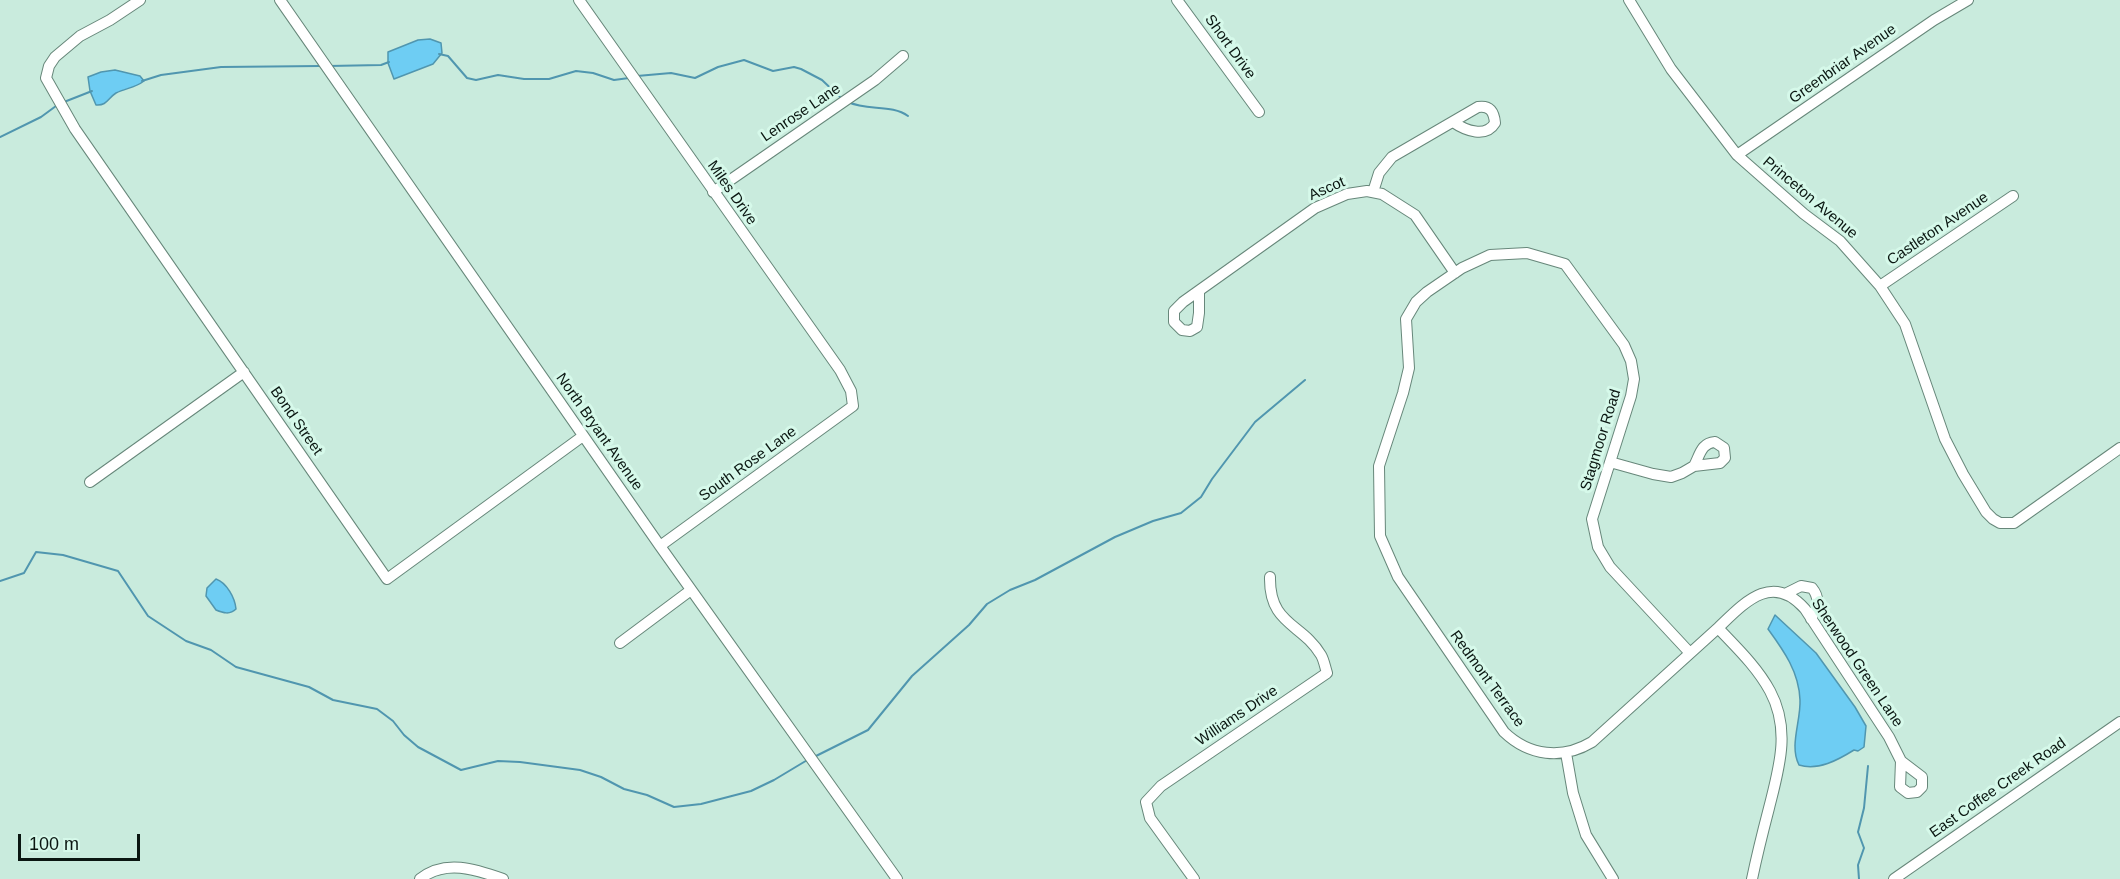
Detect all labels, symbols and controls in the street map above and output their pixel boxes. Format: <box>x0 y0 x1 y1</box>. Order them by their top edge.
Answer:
street label: Short Drive <box>1201 11 1259 83</box>
street label: Greenbriar Avenue <box>1786 20 1900 108</box>
street label: Lenrose Lane <box>758 80 844 146</box>
street label: Princeton Avenue <box>1759 153 1861 243</box>
street label: Miles Drive <box>703 157 761 229</box>
street label: Ascot <box>1306 173 1348 205</box>
street label: Castleton Avenue <box>1884 189 1992 269</box>
street label: North Bryant Avenue <box>552 370 646 494</box>
street label: Bond Street <box>266 383 326 459</box>
street label: Stagmoor Road <box>1577 387 1625 493</box>
street label: South Rose Lane <box>696 423 800 505</box>
street label: Sherwood Green Lane <box>1807 595 1907 731</box>
street label: Redmont Terrace <box>1446 627 1528 731</box>
street label: Williams Drive <box>1193 682 1281 750</box>
street label: East Coffee Creek Road <box>1926 734 2070 842</box>
scale bar <box>21 822 142 860</box>
text: 100 m <box>29 834 79 854</box>

